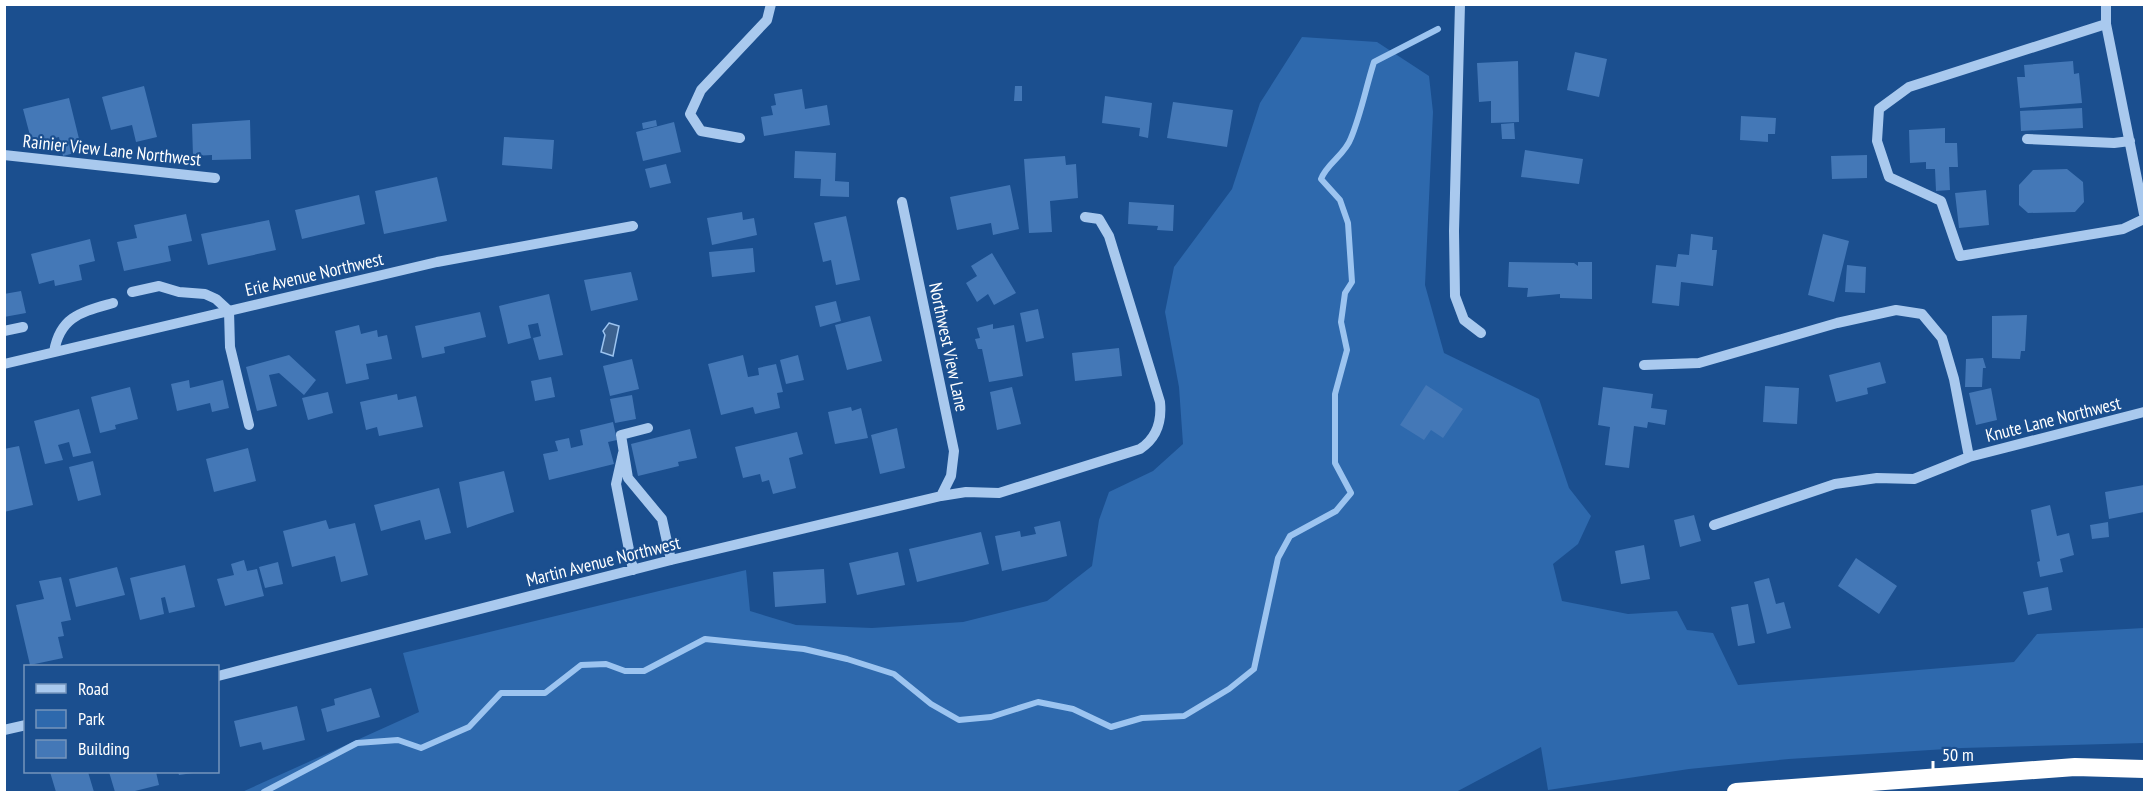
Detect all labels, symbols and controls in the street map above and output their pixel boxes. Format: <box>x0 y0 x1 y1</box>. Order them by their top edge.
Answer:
street label: Rainier View Lane Northwest <box>22 129 202 171</box>
street label: Erie Avenue Northwest <box>243 247 385 301</box>
street label: Northwest View Lane <box>924 280 974 414</box>
street label: Knute Lane Northwest <box>1983 391 2123 447</box>
street label: Martin Avenue Northwest <box>524 531 683 591</box>
legend <box>24 665 219 773</box>
text: Road <box>78 677 109 700</box>
text: Park <box>78 707 105 730</box>
scale bar <box>1933 734 2078 772</box>
text: Building <box>78 737 130 760</box>
text: 50 m <box>1942 743 1974 766</box>

